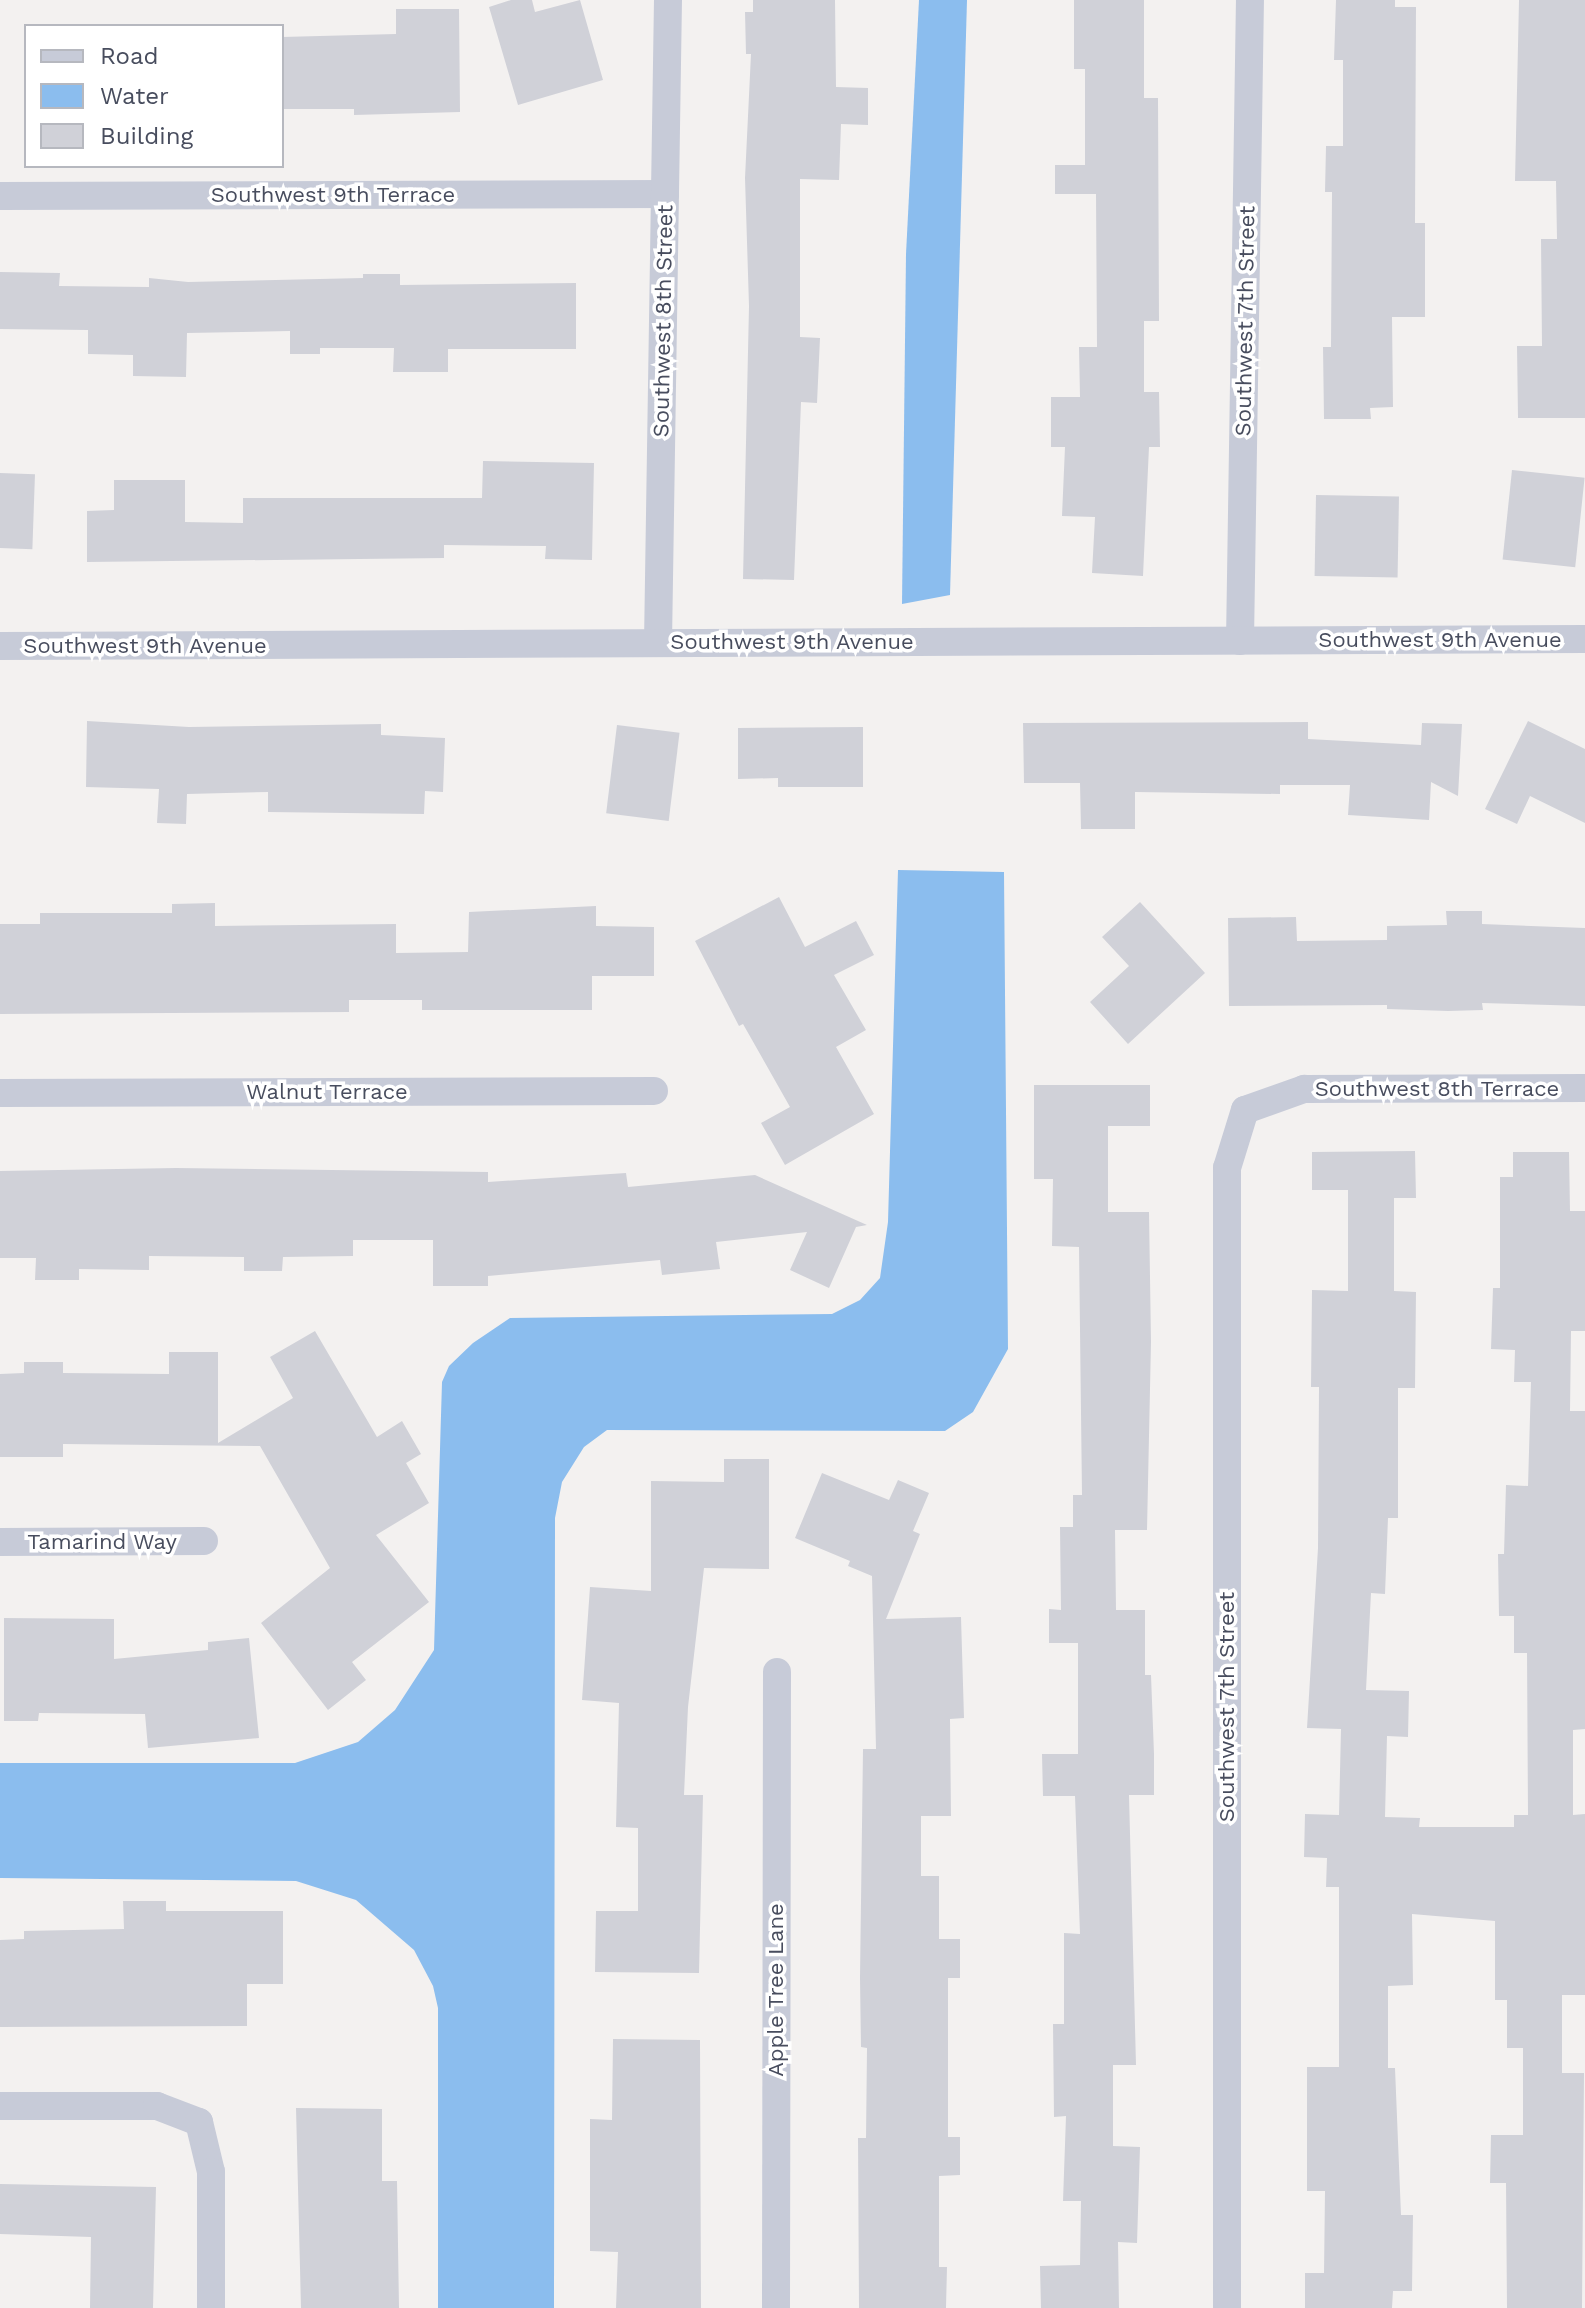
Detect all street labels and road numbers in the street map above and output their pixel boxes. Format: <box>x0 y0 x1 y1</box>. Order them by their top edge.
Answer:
street label: Southwest 9th Terrace <box>210 182 456 208</box>
street label: Southwest 8th Street <box>648 204 678 438</box>
street label: Southwest 7th Street <box>1230 205 1260 437</box>
street label: Southwest 9th Avenue <box>1318 627 1562 653</box>
street label: Southwest 9th Avenue <box>670 629 914 655</box>
street label: Southwest 9th Avenue <box>23 633 267 659</box>
street label: Southwest 8th Terrace <box>1314 1076 1560 1102</box>
street label: Walnut Terrace <box>246 1079 408 1105</box>
street label: Tamarind Way <box>27 1529 177 1555</box>
street label: Southwest 7th Street <box>1214 1591 1240 1823</box>
street label: Apple Tree Lane <box>763 1903 789 2077</box>

